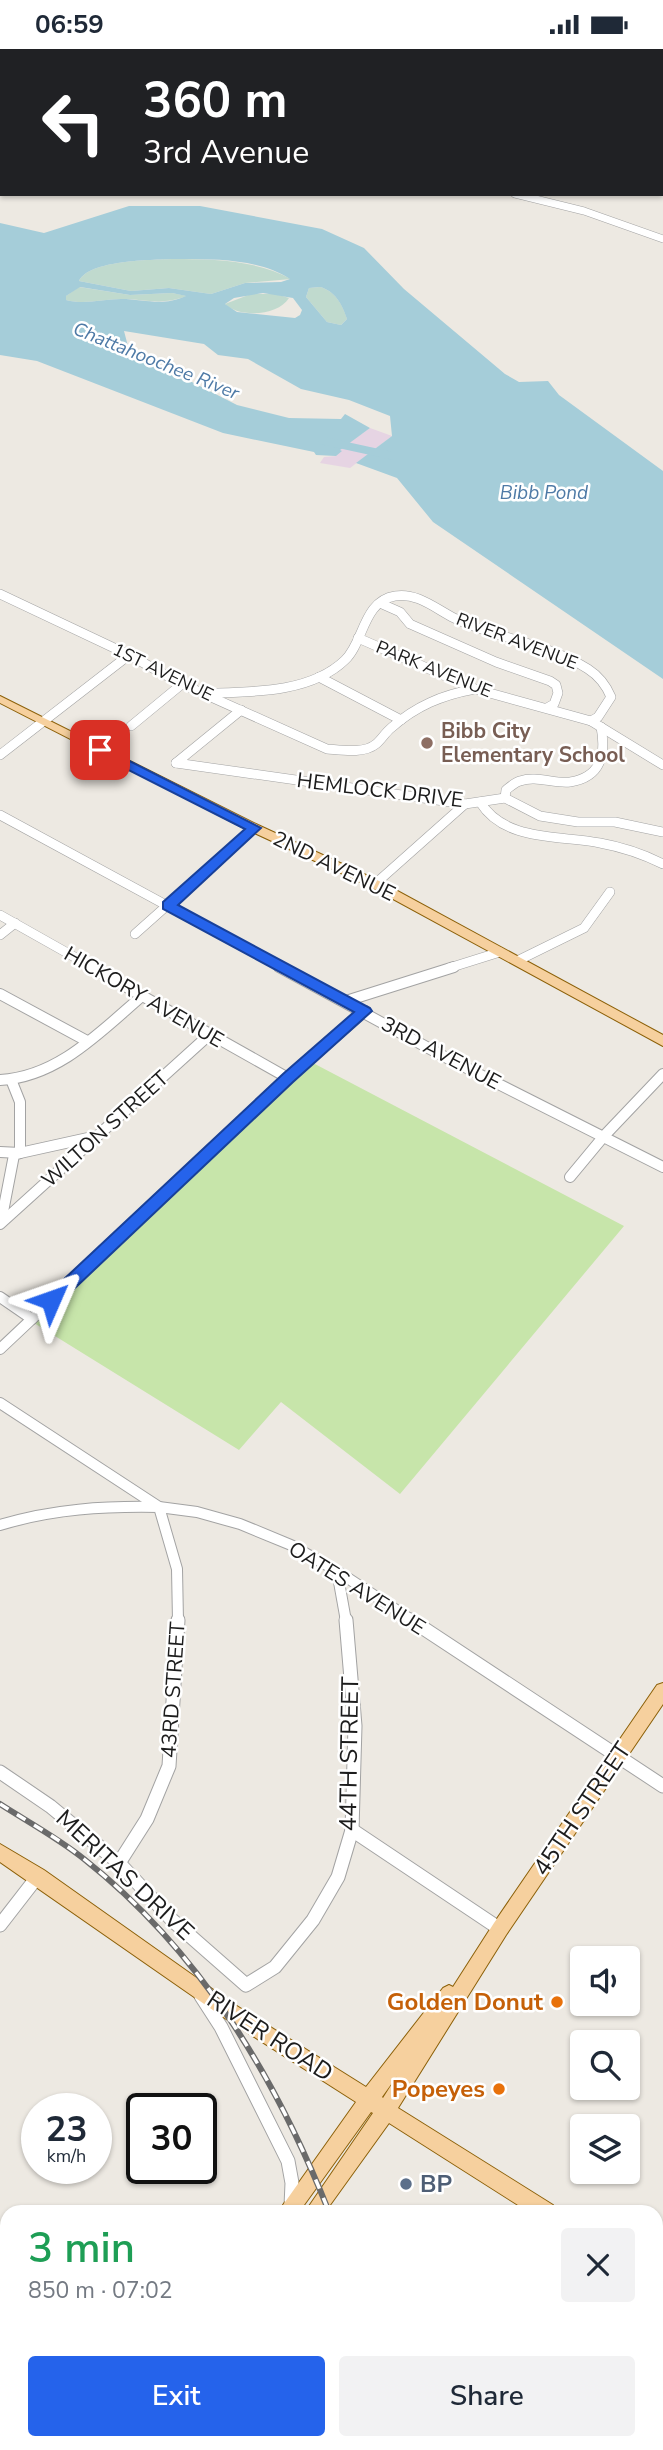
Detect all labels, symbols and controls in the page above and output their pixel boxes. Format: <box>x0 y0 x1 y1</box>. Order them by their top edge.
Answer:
text: 06:59 <box>35 7 104 42</box>
text: 360 m <box>143 67 287 134</box>
icon: left <box>28 77 119 168</box>
text: 3rd Avenue <box>143 131 309 174</box>
water label: Chattahoochee River <box>69 316 244 407</box>
water label: Bibb Pond <box>500 480 589 506</box>
street label: RIVER AVENUE <box>453 607 581 675</box>
street label: PARK AVENUE <box>372 635 496 703</box>
street label: 1ST AVENUE <box>109 637 217 707</box>
place label: Bibb City Elementary School <box>441 717 625 769</box>
pin <box>70 720 130 780</box>
icon: arrive <box>81 731 119 769</box>
marker: Bibb City Elementary School <box>419 735 435 751</box>
street label: HEMLOCK DRIVE <box>295 766 465 814</box>
street label: 2ND AVENUE <box>268 824 400 908</box>
street label: HICKORY AVENUE <box>59 940 229 1054</box>
street label: 3RD AVENUE <box>376 1010 506 1096</box>
street label: WILTON STREET <box>35 1064 175 1194</box>
position arrow <box>14 1263 88 1337</box>
street label: OATES AVENUE <box>283 1535 431 1641</box>
street label: 43RD STREET <box>154 1621 192 1759</box>
street label: 44TH STREET <box>332 1676 366 1832</box>
street label: 45TH STREET <box>525 1735 639 1882</box>
street label: MERITAS DRIVE <box>49 1803 201 1947</box>
map controls <box>570 1946 640 2184</box>
button: sound <box>570 1946 640 2016</box>
street label: RIVER ROAD <box>201 1983 339 2089</box>
place label: Golden Donut <box>387 1986 544 2018</box>
marker: Golden Donut <box>549 1994 565 2010</box>
button: search <box>570 2030 640 2100</box>
place label: Popeyes <box>392 2073 485 2105</box>
marker: Popeyes <box>491 2081 507 2097</box>
speed limit sign: 30 <box>126 2093 217 2184</box>
text: 23 <box>45 2106 88 2153</box>
button: layers <box>570 2114 640 2184</box>
text: km/h <box>47 2144 86 2168</box>
place label: BP <box>420 2168 452 2200</box>
marker: BP <box>398 2176 414 2192</box>
text: 3 min <box>28 2220 135 2277</box>
button: close <box>561 2228 635 2302</box>
text: 850 m · 07:02 <box>28 2275 173 2306</box>
button: Exit <box>28 2356 325 2436</box>
button: Share <box>339 2356 635 2436</box>

